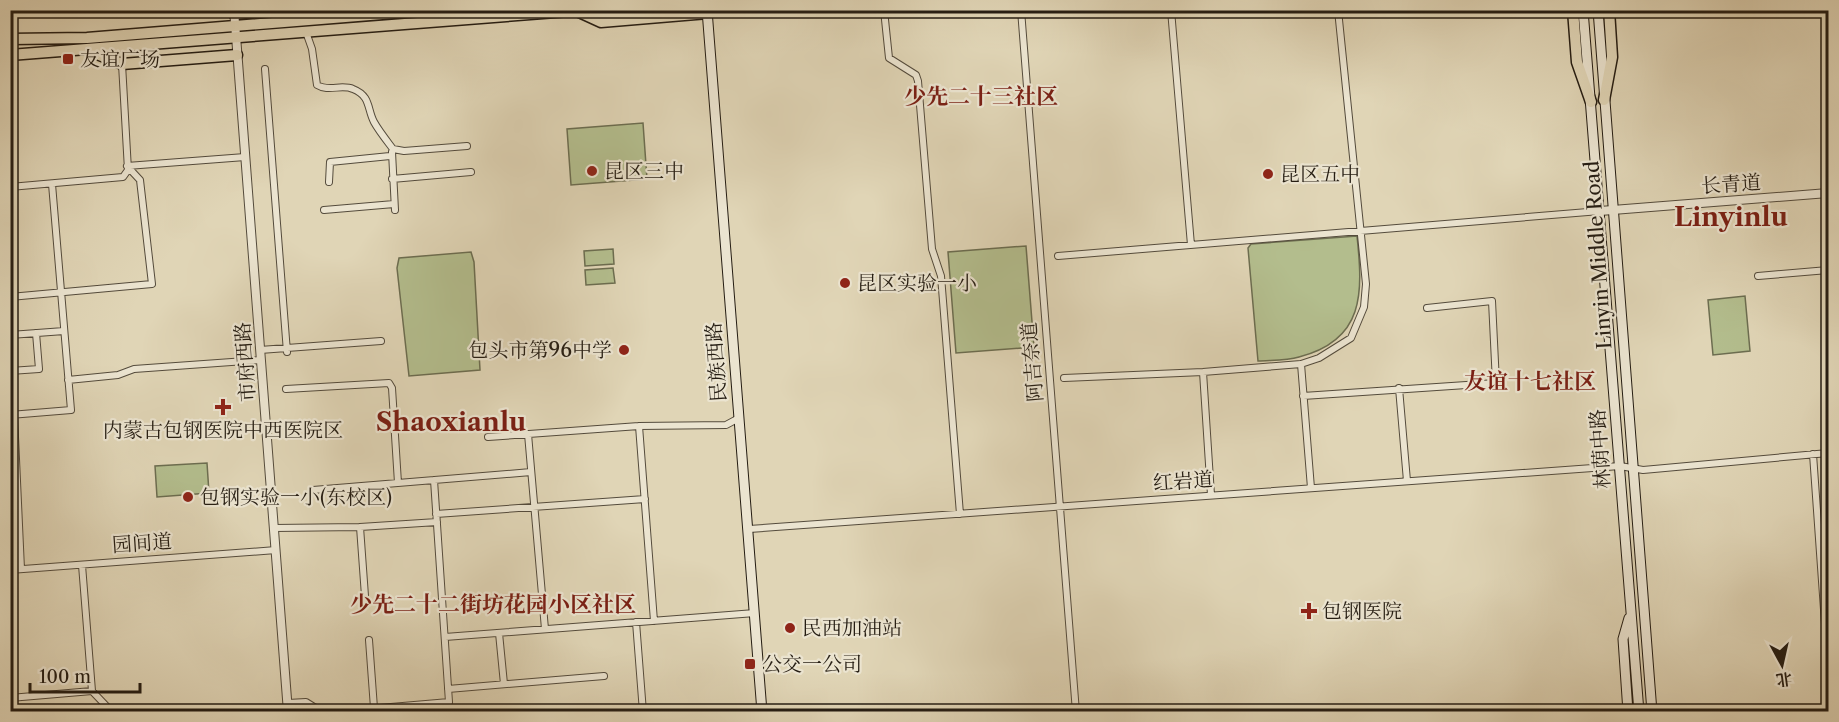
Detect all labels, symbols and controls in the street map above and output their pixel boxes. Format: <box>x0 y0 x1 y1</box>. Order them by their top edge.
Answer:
place label: 友谊广场 <box>80 47 160 71</box>
marker: 友谊广场 <box>61 52 75 66</box>
district label: 少先二十三社区 <box>904 83 1058 110</box>
place label: 昆区三中 <box>604 159 684 183</box>
street label: Linyin Middle Road <box>1579 160 1617 350</box>
place label: 昆区五中 <box>1280 162 1360 186</box>
marker: 昆区三中 <box>585 164 599 178</box>
marker: 昆区五中 <box>1261 167 1275 181</box>
street label: 长青道 <box>1700 170 1762 198</box>
district label: Linyinlu <box>1674 201 1788 233</box>
place label: 昆区实验一小 <box>857 271 977 295</box>
marker: 昆区实验一小 <box>838 276 852 290</box>
street label: 市府西路 <box>230 321 260 403</box>
street label: 民族西路 <box>701 321 731 403</box>
street label: 阿吉奈道 <box>1017 321 1047 403</box>
place label: 包头市第96中学 <box>469 338 612 362</box>
marker: 包头市第96中学 <box>617 343 631 357</box>
district label: 友谊十七社区 <box>1464 368 1596 395</box>
marker: 内蒙古包钢医院中西医院区 <box>214 398 232 416</box>
district label: Shaoxianlu <box>376 406 526 438</box>
street label: 林荫中路 <box>1585 408 1615 490</box>
place label: 内蒙古包钢医院中西医院区 <box>103 418 343 442</box>
street label: 红岩道 <box>1152 467 1214 495</box>
place label: 包钢实验一小(东校区) <box>200 485 392 509</box>
marker: 包钢实验一小(东校区) <box>181 490 195 504</box>
street label: 园间道 <box>111 529 173 557</box>
district label: 少先二十二街坊花园小区社区 <box>350 591 636 618</box>
place label: 包钢医院 <box>1322 599 1402 623</box>
marker: 包钢医院 <box>1300 602 1318 620</box>
place label: 民西加油站 <box>802 616 902 640</box>
marker: 民西加油站 <box>783 621 797 635</box>
north arrow <box>1752 635 1812 695</box>
place label: 公交一公司 <box>762 652 862 676</box>
scale bar <box>30 656 140 694</box>
marker: 公交一公司 <box>743 657 757 671</box>
text: 100 m <box>39 666 91 688</box>
text: 北 <box>1775 669 1793 691</box>

